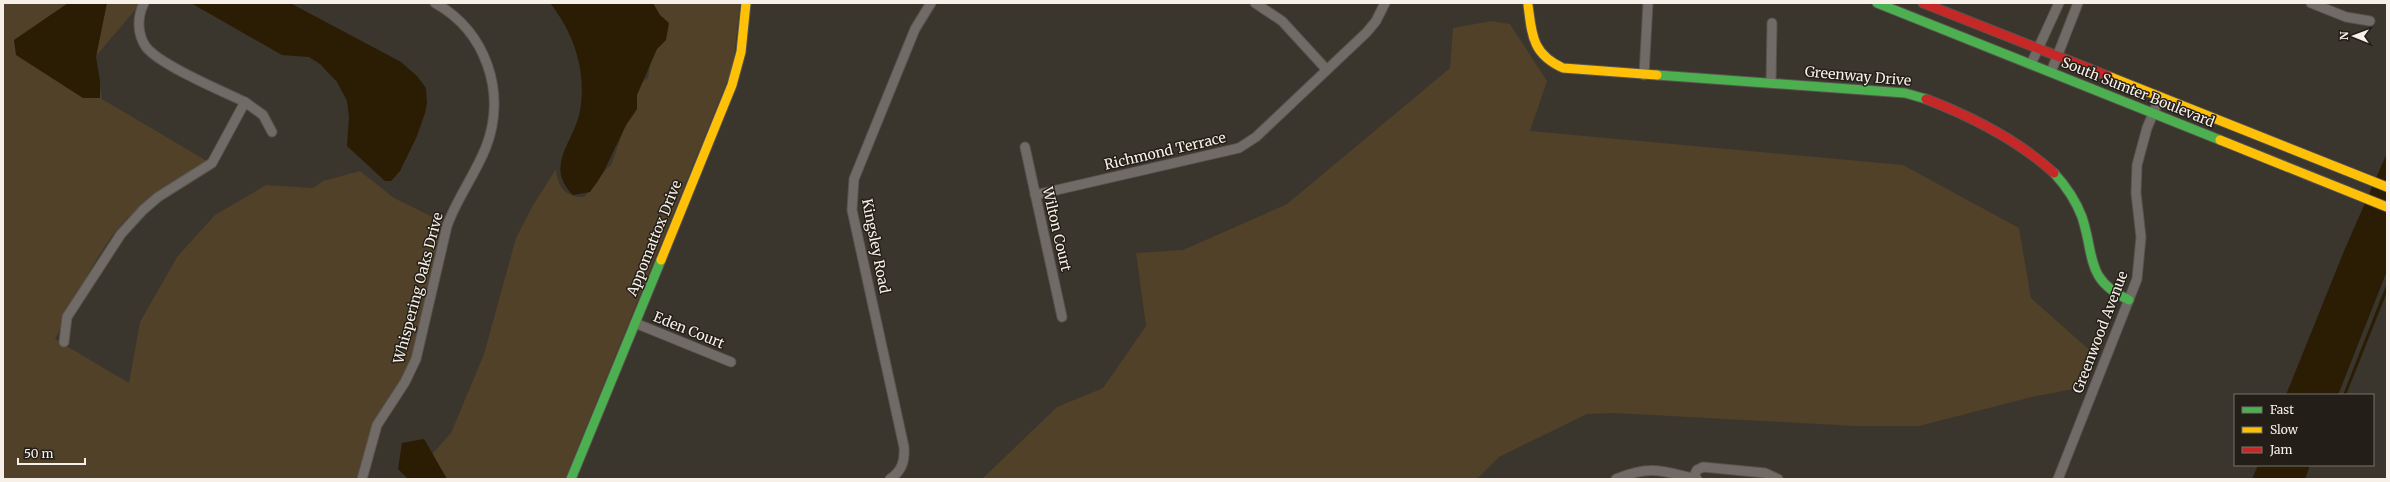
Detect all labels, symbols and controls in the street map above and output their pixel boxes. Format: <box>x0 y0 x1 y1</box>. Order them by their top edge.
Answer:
north arrow <box>2334 16 2374 56</box>
text: N <box>2337 31 2351 40</box>
street label: South Sumter Boulevard <box>2059 53 2218 131</box>
street label: Greenway Drive <box>1804 62 1912 90</box>
street label: Richmond Terrace <box>1102 128 1228 174</box>
street label: Appomattox Drive <box>622 177 685 299</box>
street label: Wilton Court <box>1038 184 1076 273</box>
street label: Kingsley Road <box>858 197 894 295</box>
street label: Whispering Oaks Drive <box>389 210 447 367</box>
street label: Greenwood Avenue <box>2068 268 2132 396</box>
street label: Eden Court <box>651 308 728 353</box>
legend <box>2234 394 2374 466</box>
text: Fast <box>2270 402 2294 417</box>
text: Slow <box>2270 422 2299 437</box>
scale bar <box>18 440 85 466</box>
text: Jam <box>2269 442 2293 457</box>
text: 50 m <box>24 446 53 461</box>

